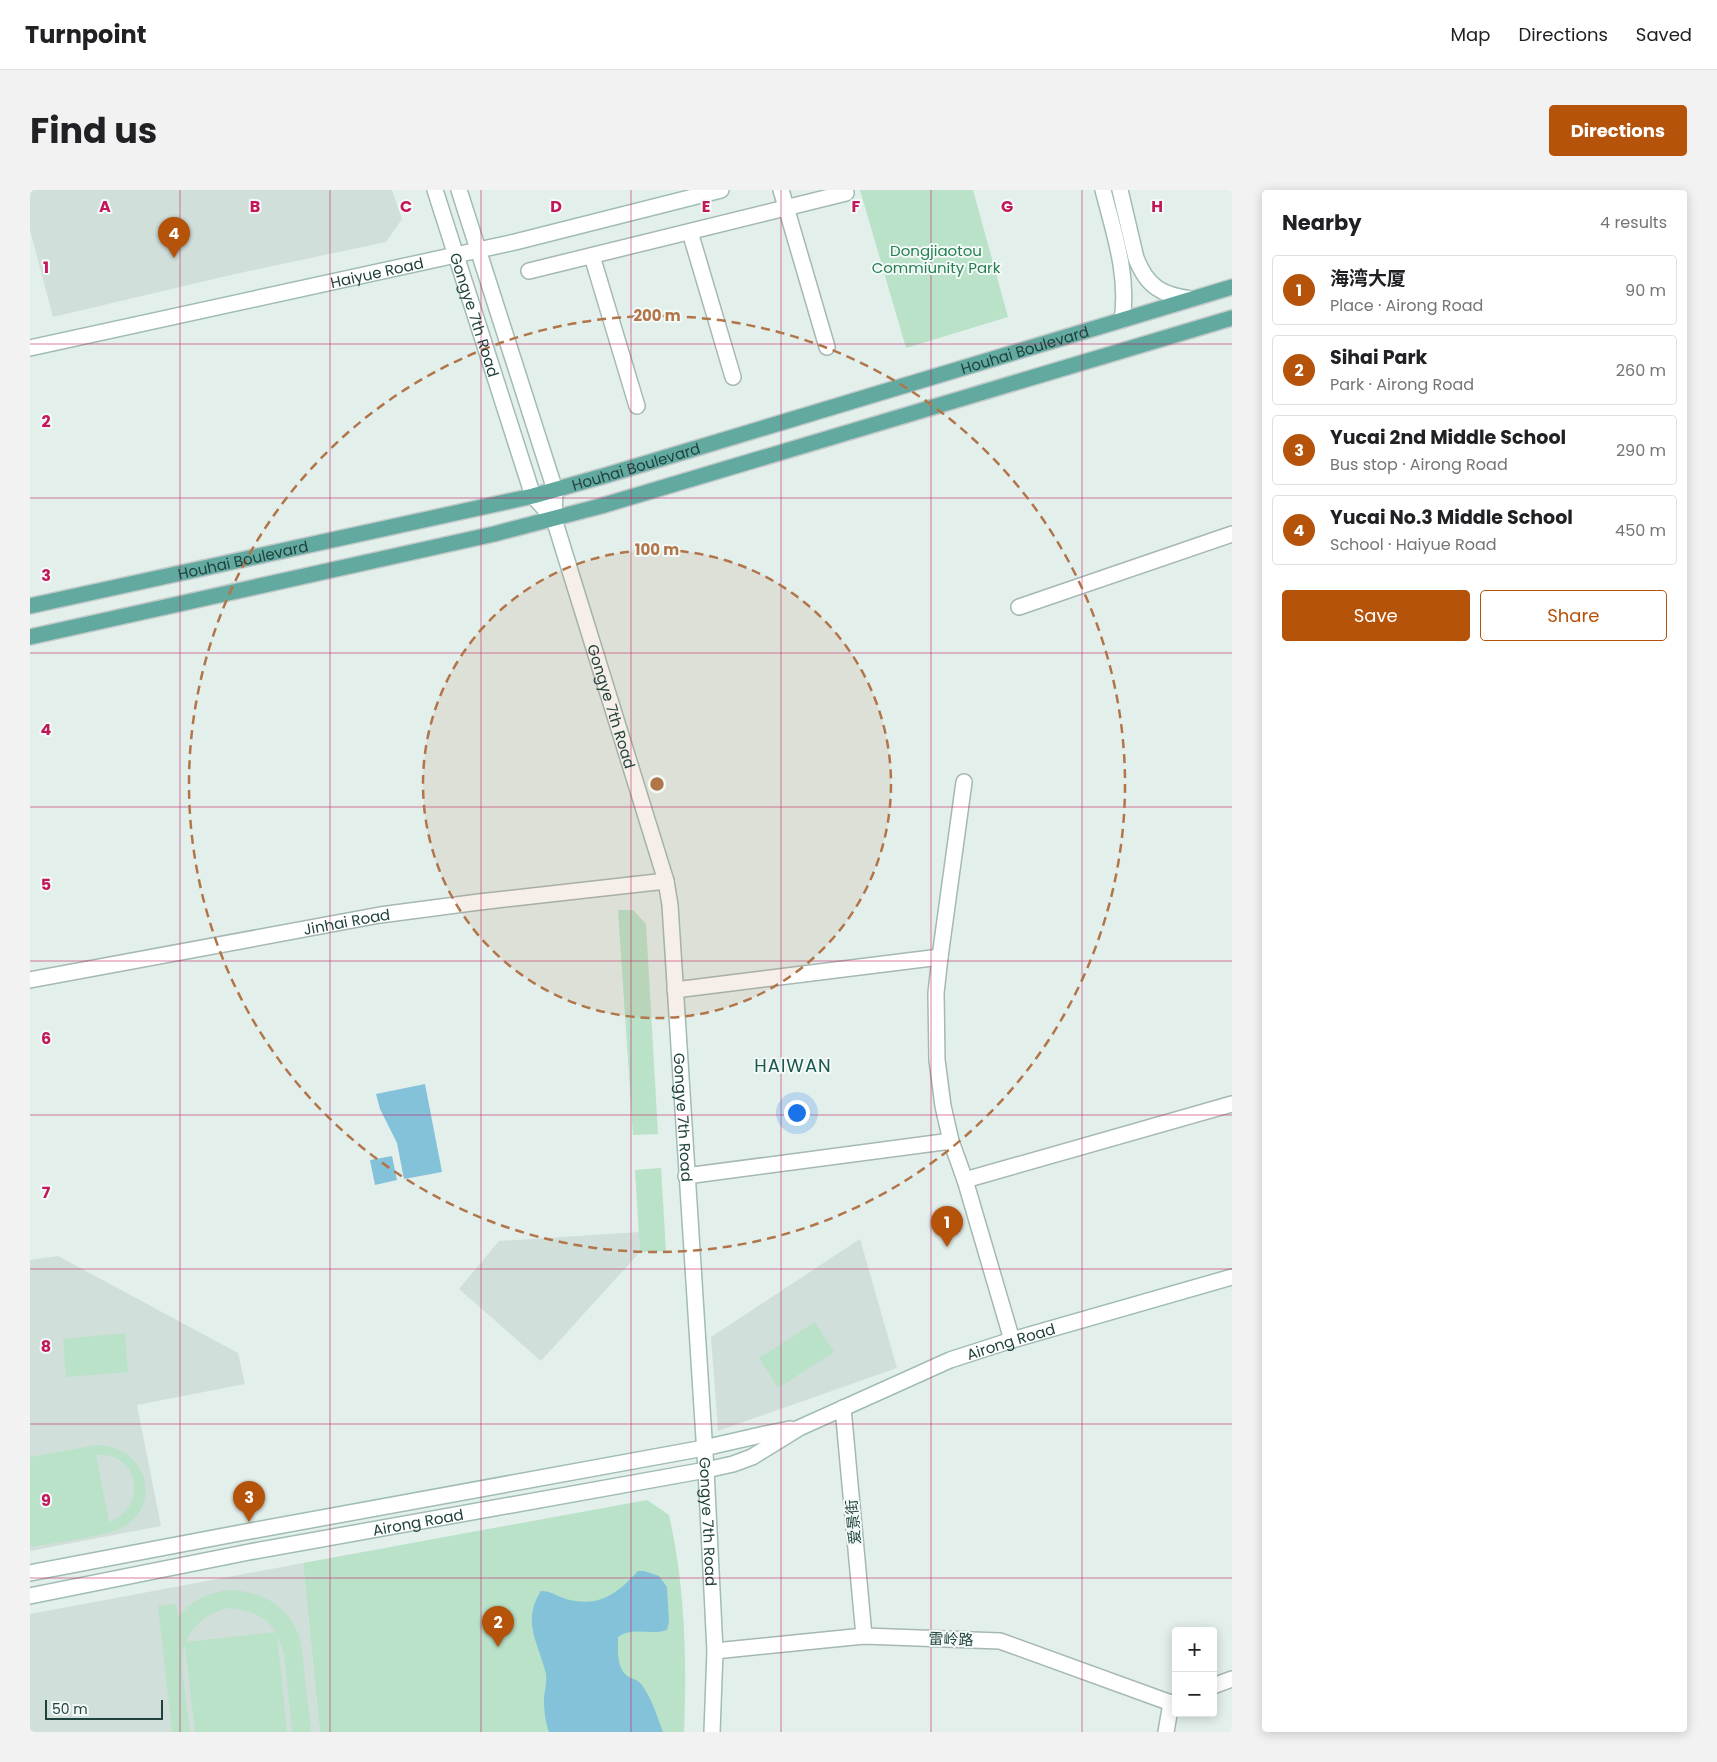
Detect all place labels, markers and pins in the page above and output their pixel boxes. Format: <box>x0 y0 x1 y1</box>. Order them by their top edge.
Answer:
pin: 4 <box>158 217 190 258</box>
centre of rings <box>648 775 666 793</box>
pin: 1 <box>931 1206 963 1247</box>
pin: 3 <box>233 1481 265 1522</box>
pin: 2 <box>482 1606 514 1647</box>

